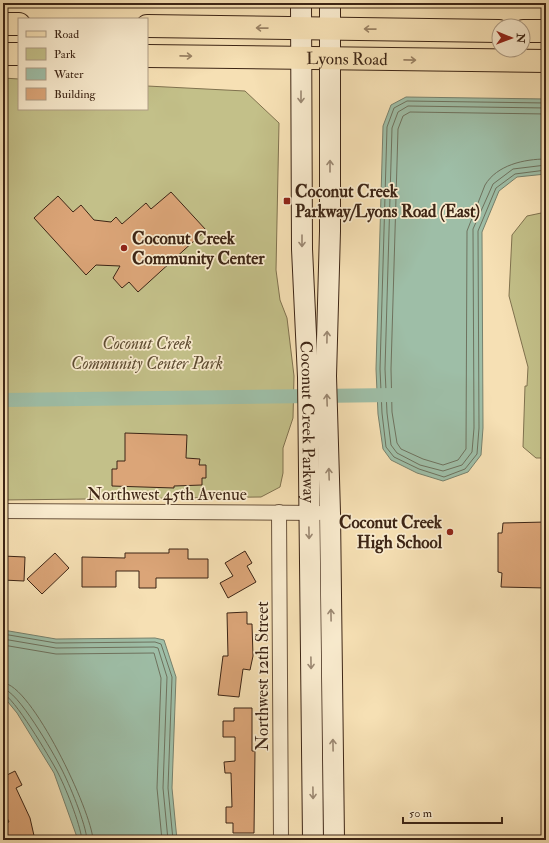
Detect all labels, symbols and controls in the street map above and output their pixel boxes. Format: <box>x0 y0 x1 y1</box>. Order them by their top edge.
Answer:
legend <box>18 18 148 110</box>
north arrow <box>491 18 531 58</box>
one-way arrow <box>256 24 269 32</box>
one-way arrow <box>364 25 377 33</box>
text: Road <box>54 27 79 42</box>
text: N <box>514 32 527 44</box>
text: Park <box>54 47 76 62</box>
street label: Lyons Road <box>306 48 389 70</box>
one-way arrow <box>179 52 192 60</box>
one-way arrow <box>403 56 416 64</box>
text: Water <box>53 67 84 82</box>
text: Building <box>54 87 97 102</box>
one-way arrow <box>297 90 305 103</box>
one-way arrow <box>326 160 334 173</box>
place label: Coconut Creek Parkway/Lyons Road (East) <box>295 181 480 223</box>
marker: Coconut Creek Parkway/Lyons Road (East) <box>282 196 292 206</box>
place label: Coconut Creek Community Center <box>132 228 265 270</box>
one-way arrow <box>298 234 306 247</box>
marker: Coconut Creek Community Center <box>119 243 129 253</box>
one-way arrow <box>324 331 331 344</box>
park label: Coconut Creek Community Center Park <box>71 333 223 374</box>
street label: Coconut Creek Parkway <box>295 340 319 504</box>
one-way arrow <box>323 394 331 407</box>
one-way arrow <box>325 468 333 481</box>
street label: Northwest 45th Avenue <box>87 484 247 505</box>
place label: Coconut Creek High School <box>339 512 443 554</box>
one-way arrow <box>305 526 313 539</box>
marker: Coconut Creek High School <box>445 527 455 537</box>
street label: Northwest 12th Street <box>252 601 273 751</box>
one-way arrow <box>328 609 335 622</box>
one-way arrow <box>307 656 315 669</box>
one-way arrow <box>329 739 337 752</box>
one-way arrow <box>309 786 317 799</box>
scale bar <box>403 799 502 825</box>
text: 50 m <box>409 806 433 821</box>

